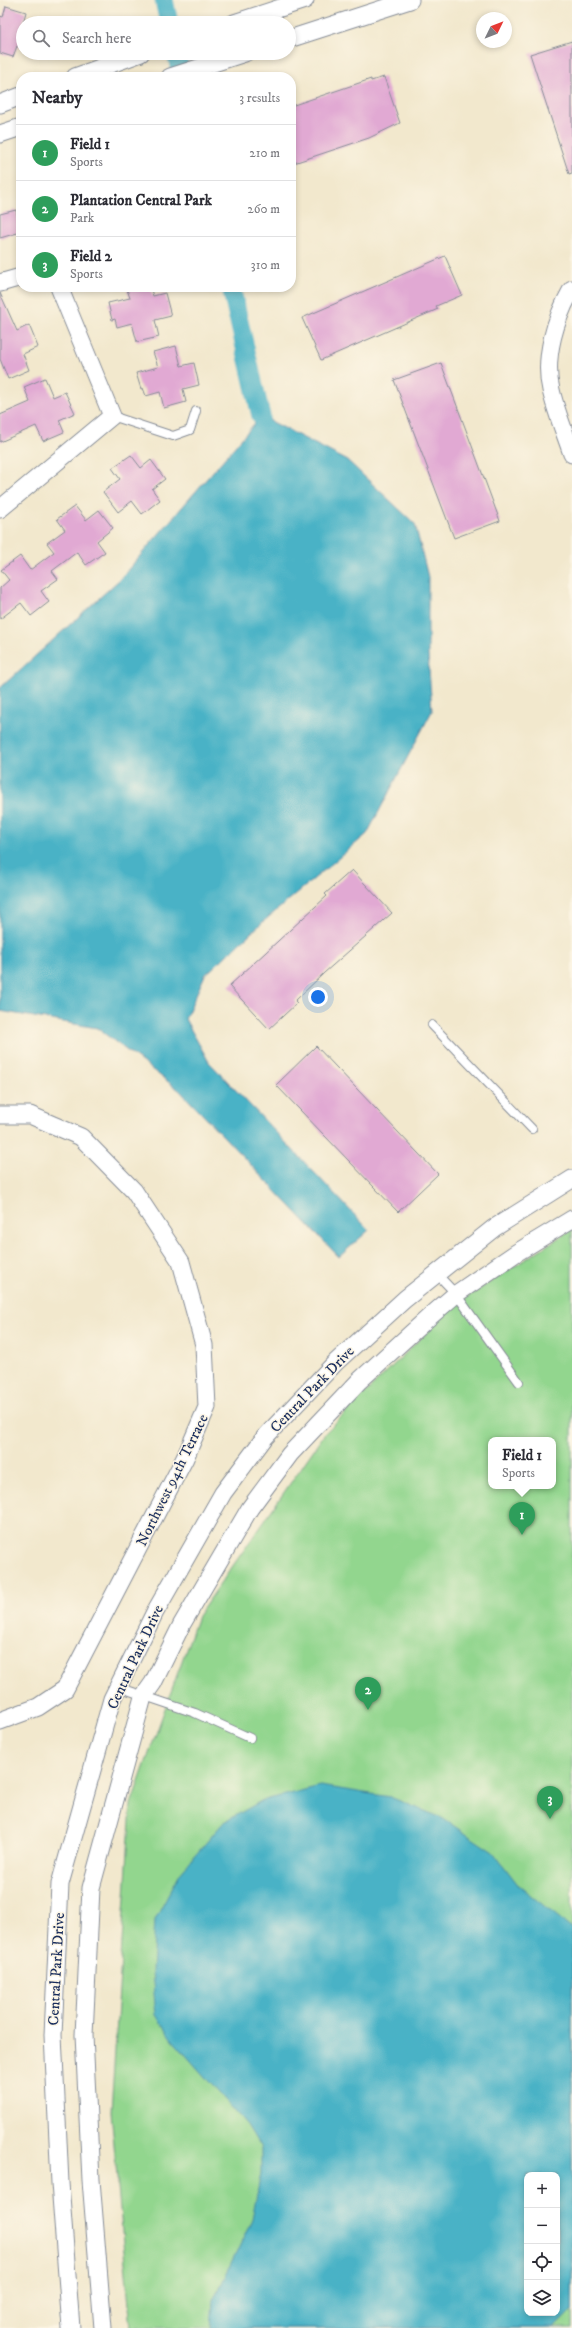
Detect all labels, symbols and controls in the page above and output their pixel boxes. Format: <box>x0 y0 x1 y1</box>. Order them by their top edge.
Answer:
north arrow <box>476 12 512 48</box>
search box <box>16 16 296 60</box>
icon: search <box>30 27 52 49</box>
text: Search here <box>62 29 131 48</box>
text: Nearby <box>32 87 82 109</box>
text: 3 results <box>239 90 280 106</box>
text: Field 1 <box>70 135 110 154</box>
text: 1 <box>43 145 47 161</box>
text: 210 m <box>249 145 280 161</box>
text: Sports <box>70 154 103 170</box>
text: Plantation Central Park <box>70 191 212 210</box>
text: 2 <box>42 201 48 217</box>
text: 260 m <box>247 201 280 217</box>
text: Park <box>70 210 94 226</box>
text: Field 2 <box>70 247 112 266</box>
text: 3 <box>43 257 47 273</box>
text: 310 m <box>251 257 280 273</box>
text: Sports <box>70 266 103 282</box>
your location <box>308 987 328 1007</box>
street label: Central Park Drive <box>266 1342 358 1437</box>
street label: Northwest 94th Terrace <box>132 1411 213 1549</box>
popup <box>488 1437 556 1489</box>
text: Field 1 <box>502 1446 542 1465</box>
text: Sports <box>502 1465 535 1481</box>
pin: 1 <box>509 1502 535 1535</box>
street label: Central Park Drive <box>103 1602 168 1712</box>
pin: 2 <box>355 1677 381 1710</box>
pin: 3 <box>537 1786 563 1819</box>
street label: Central Park Drive <box>44 1912 69 2026</box>
map controls <box>524 2172 560 2316</box>
button: + <box>524 2172 560 2208</box>
button: − <box>524 2208 560 2244</box>
button: locate <box>524 2244 560 2280</box>
button: layers <box>524 2280 560 2316</box>

